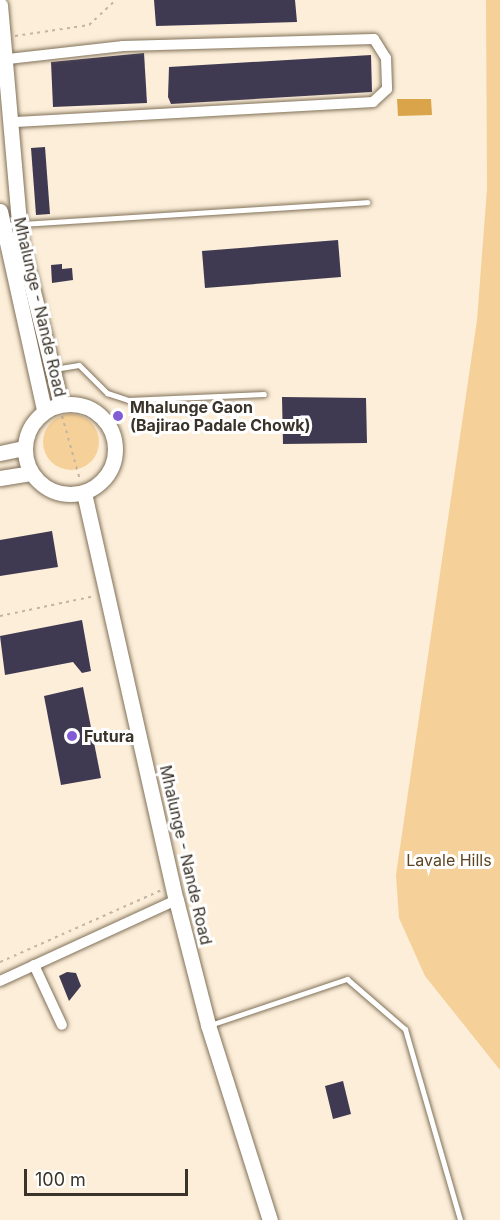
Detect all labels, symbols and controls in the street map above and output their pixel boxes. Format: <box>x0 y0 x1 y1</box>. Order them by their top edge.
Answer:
street label: Mhalunge - Nande Road <box>10 215 70 399</box>
place label: Mhalunge Gaon (Bajirao Padale Chowk) <box>130 397 311 435</box>
marker: Mhalunge Gaon (Bajirao Padale Chowk) <box>111 409 125 423</box>
place label: Futura <box>84 726 134 746</box>
marker: Futura <box>65 729 79 743</box>
street label: Mhalunge - Nande Road <box>156 763 216 947</box>
park label: Lavale Hills <box>406 850 492 870</box>
scale bar <box>27 1157 190 1195</box>
text: 100 m <box>35 1169 86 1190</box>

